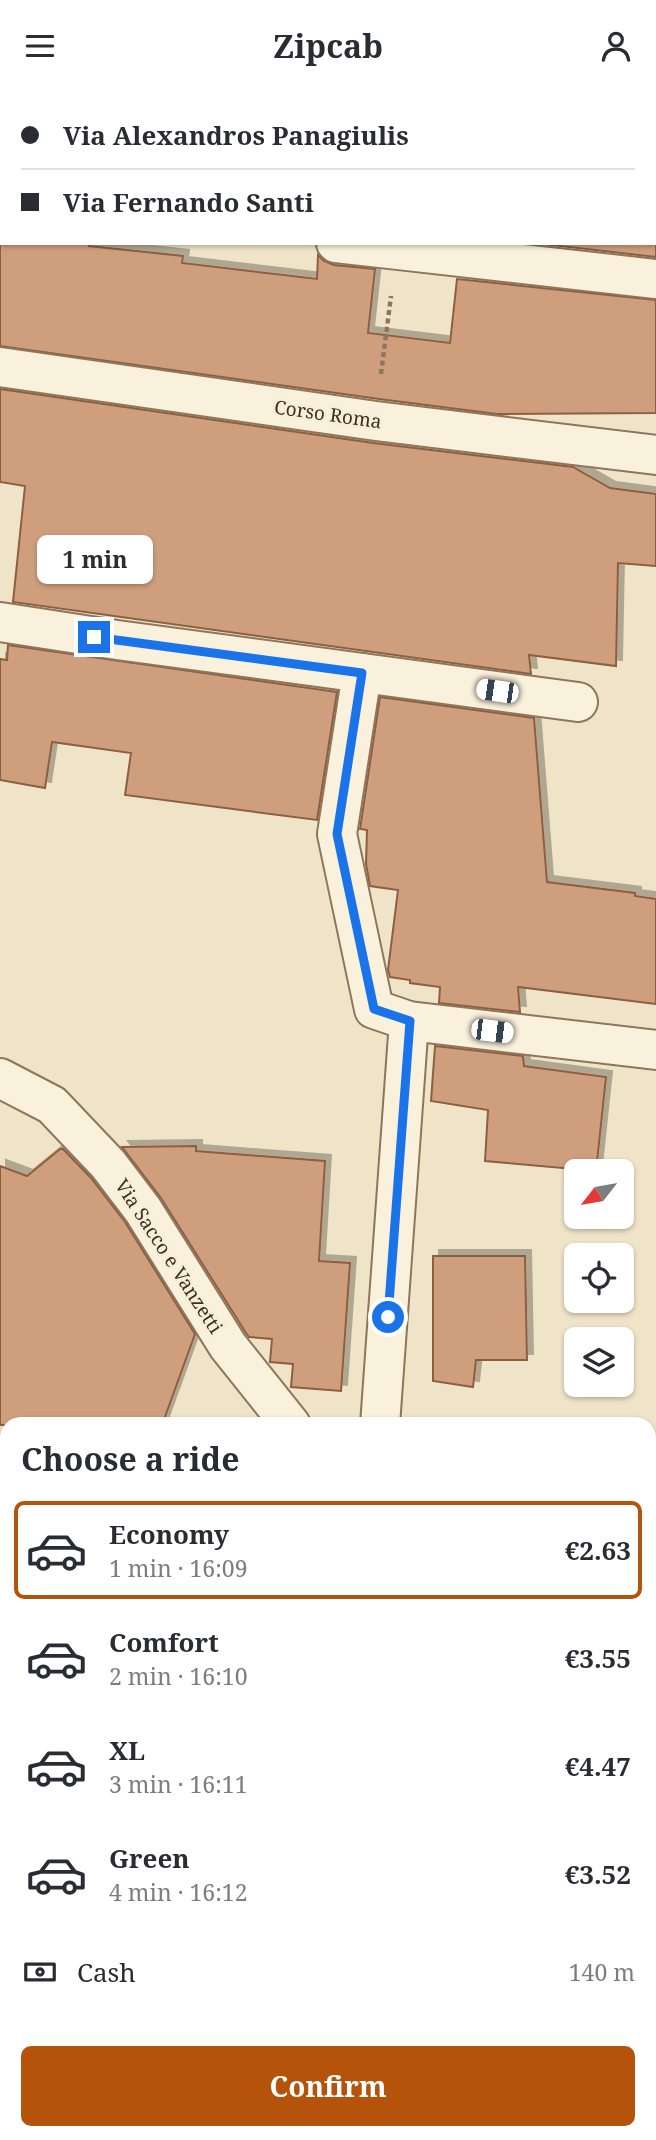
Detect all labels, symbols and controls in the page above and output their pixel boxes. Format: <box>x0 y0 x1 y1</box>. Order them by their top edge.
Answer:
text: Zipcab <box>273 24 383 67</box>
icon: menu <box>21 27 59 65</box>
icon: person <box>597 27 635 65</box>
text: Via Alexandros Panagiulis <box>63 117 409 153</box>
text: Via Fernando Santi <box>63 184 314 220</box>
street label: Corso Roma <box>273 394 383 434</box>
callout: 1 min <box>36 535 152 585</box>
text: 1 min <box>62 543 128 575</box>
route end <box>78 621 110 653</box>
car <box>475 678 520 704</box>
car <box>470 1018 515 1044</box>
north arrow <box>564 1159 634 1229</box>
map controls <box>564 1159 634 1397</box>
street label: Via Sacco e Vanzetti <box>109 1174 229 1338</box>
button: locate <box>564 1243 634 1313</box>
route start <box>372 1301 404 1333</box>
button: layers <box>564 1327 634 1397</box>
text: Choose a ride <box>21 1437 240 1480</box>
text: Economy <box>109 1516 229 1552</box>
icon: car <box>25 1519 88 1582</box>
text: €2.63 <box>565 1532 631 1568</box>
text: 1 min · 16:09 <box>109 1552 247 1584</box>
text: Comfort <box>109 1624 219 1660</box>
icon: car <box>25 1627 88 1690</box>
text: €3.55 <box>565 1640 631 1676</box>
text: 2 min · 16:10 <box>109 1660 247 1692</box>
text: XL <box>109 1732 145 1768</box>
icon: car <box>25 1735 88 1798</box>
text: €4.47 <box>565 1748 631 1784</box>
text: 3 min · 16:11 <box>109 1768 247 1800</box>
text: Green <box>109 1840 190 1876</box>
icon: car <box>25 1843 88 1906</box>
text: €3.52 <box>565 1856 631 1892</box>
text: 4 min · 16:12 <box>109 1876 247 1908</box>
icon: cash <box>21 1953 59 1991</box>
text: Cash <box>77 1954 136 1990</box>
text: 140 m <box>569 1956 635 1988</box>
button: Confirm <box>21 2046 635 2126</box>

